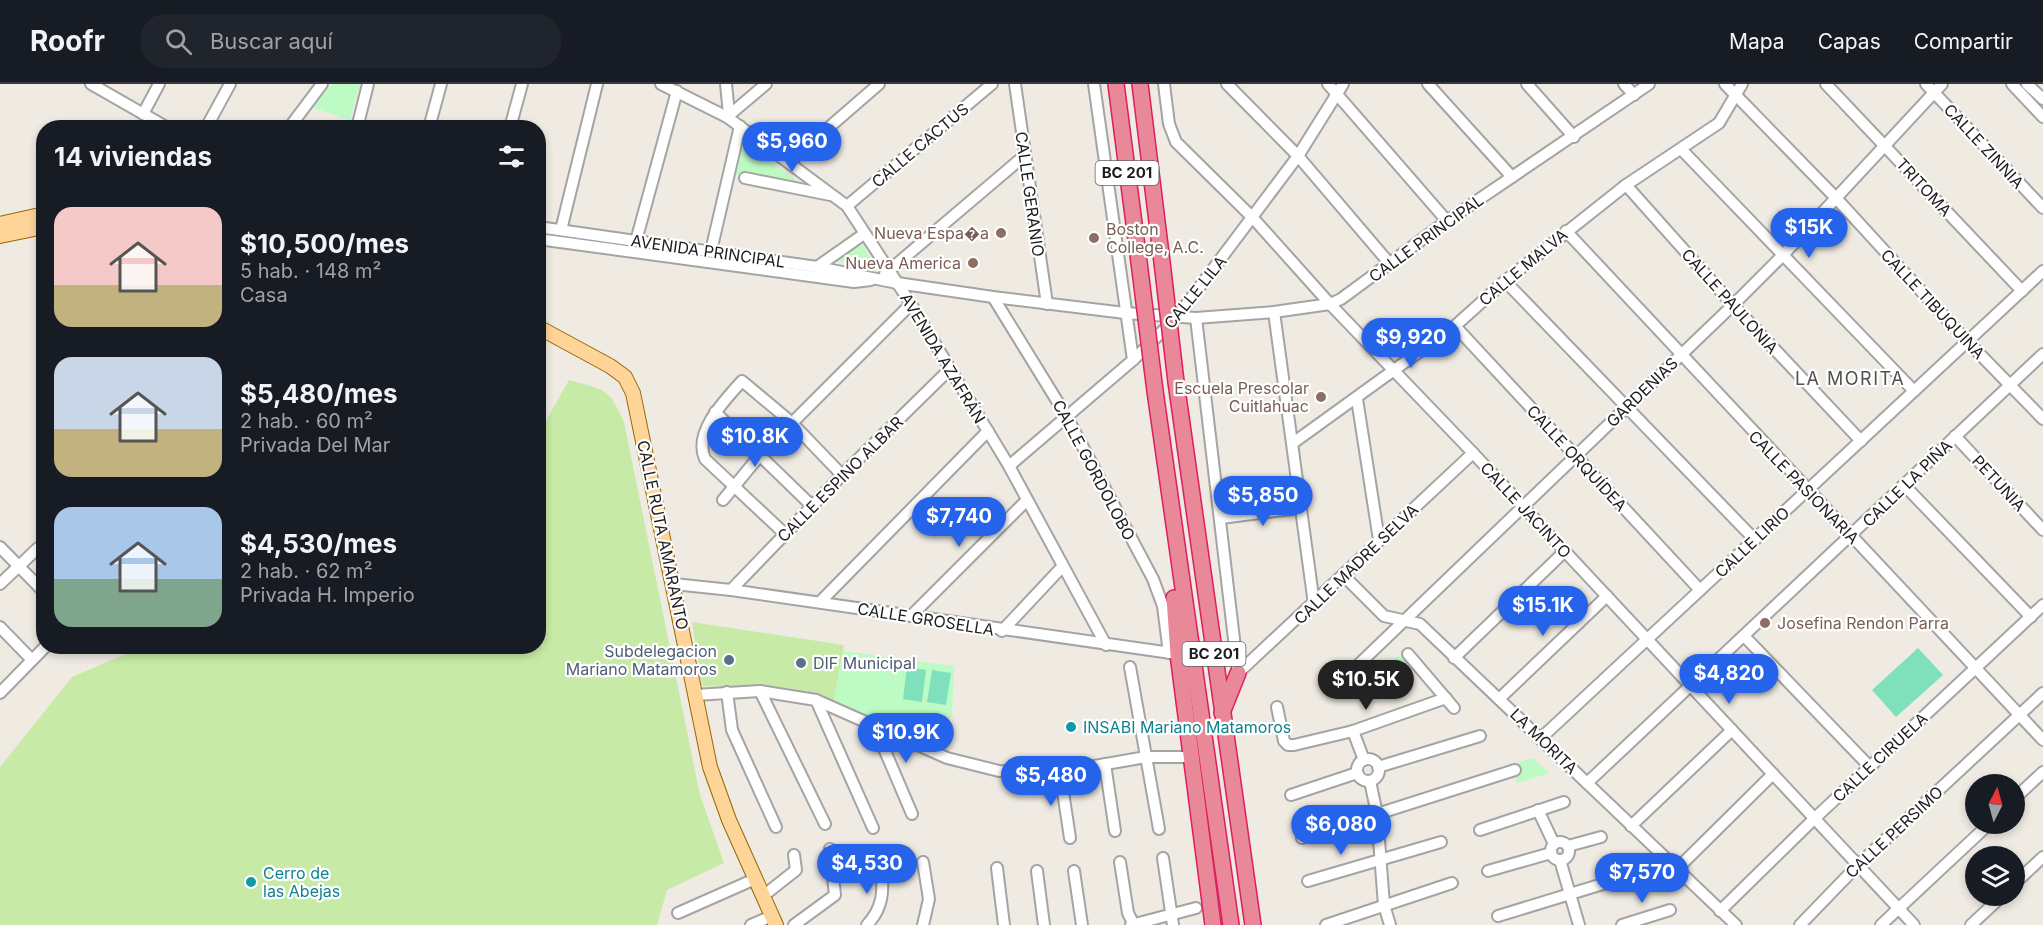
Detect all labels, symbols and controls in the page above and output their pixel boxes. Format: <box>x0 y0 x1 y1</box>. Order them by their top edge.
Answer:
search box <box>141 14 561 68</box>
text: Roofr <box>30 24 105 58</box>
icon: search <box>162 25 195 58</box>
text: Buscar aquí <box>210 28 333 54</box>
text: Mapa <box>1729 29 1785 54</box>
text: Capas <box>1818 29 1881 54</box>
text: Compartir <box>1914 29 2013 54</box>
street label: CALLE CACTUS <box>867 99 973 191</box>
street label: CALLE ZINNIA <box>1940 100 2028 192</box>
pin: $5,960 <box>743 122 841 173</box>
text: $5,960 <box>756 129 828 153</box>
street label: CALLE GERANIO <box>1011 130 1049 258</box>
icon: filters <box>495 140 528 173</box>
text: 14 viviendas <box>54 141 212 172</box>
street label: TRITOMA <box>1892 154 1956 220</box>
road number: BC 201 <box>1096 161 1158 185</box>
street label: CALLE PRINCIPAL <box>1365 190 1487 286</box>
pin: $15K <box>1773 208 1845 259</box>
text: $15K <box>1785 215 1833 239</box>
place label: Boston College, A.C. <box>1106 219 1204 257</box>
place label: Nueva Espa�a <box>874 223 989 243</box>
street label: CALLE MALVA <box>1475 224 1571 310</box>
marker: Nueva Espa�a <box>994 226 1008 240</box>
text: $10,500/mes <box>240 228 409 259</box>
street label: AVENIDA PRINCIPAL <box>630 230 786 272</box>
icon: home <box>102 231 174 303</box>
marker: Boston College, A.C. <box>1087 231 1101 245</box>
street label: CALLE PAULONIA <box>1678 244 1782 358</box>
street label: CALLE TIBUQUINA <box>1877 245 1989 363</box>
street label: CALLE LILA <box>1160 251 1230 333</box>
place label: Nueva America <box>845 253 961 273</box>
marker: Nueva America <box>966 256 980 270</box>
text: 5 hab. · 148 m² <box>240 259 381 283</box>
text: Casa <box>240 283 288 307</box>
street label: AVENIDA AZAFRÁN <box>896 289 990 427</box>
pin: $9,920 <box>1362 318 1460 369</box>
text: $9,920 <box>1376 325 1447 349</box>
street label: GARDENIAS <box>1602 353 1682 431</box>
district label: LA MORITA <box>1795 368 1905 389</box>
text: $5,480/mes <box>240 378 398 409</box>
place label: Escuela Prescolar Cuitlahuac <box>1174 378 1309 416</box>
icon: home <box>102 381 174 453</box>
marker: Escuela Prescolar Cuitlahuac <box>1314 390 1328 404</box>
street label: CALLE GORDOLOBO <box>1048 396 1140 544</box>
street label: CALLE ORQUÍDEA <box>1523 401 1631 515</box>
text: 2 hab. · 60 m² <box>240 409 373 433</box>
street label: CALLE ESPINO ALBAR <box>773 412 907 546</box>
pin: $10.8K <box>706 417 804 468</box>
text: $10.8K <box>721 424 789 448</box>
street label: CALLE PASIONARIA <box>1745 426 1863 548</box>
text: Privada Del Mar <box>240 433 390 457</box>
street label: CALLE LA PIÑA <box>1858 435 1956 531</box>
street label: CALLE RUTA AMARANTO <box>633 438 693 632</box>
street label: PETUNIA <box>1968 451 2030 515</box>
street label: CALLE JACINTO <box>1476 458 1576 562</box>
pin: $5,850 <box>1214 476 1312 527</box>
text: $5,850 <box>1228 483 1298 507</box>
pin: $7,740 <box>910 497 1008 548</box>
street label: CALLE MADRE SELVA <box>1290 500 1422 628</box>
street label: CALLE LIRIO <box>1711 502 1793 582</box>
text: $7,740 <box>926 504 992 528</box>
text: $4,530/mes <box>240 528 397 559</box>
icon: home <box>102 531 174 603</box>
text: 2 hab. · 62 m² <box>240 559 372 583</box>
text: Privada H. Imperio <box>240 583 415 607</box>
pin: $15.1K <box>1494 586 1592 637</box>
text: $15.1K <box>1512 593 1574 617</box>
street label: CALLE GROSELLA <box>856 598 996 640</box>
place label: Josefina Rendon Parra <box>1777 613 1949 633</box>
marker: Josefina Rendon Parra <box>1758 616 1772 630</box>
place label: Subdelegacion Mariano Matamoros <box>566 641 717 679</box>
road number: BC 201 <box>1182 642 1246 666</box>
marker: Subdelegacion Mariano Matamoros <box>722 653 736 667</box>
place label: DIF Municipal <box>813 653 916 673</box>
pin: $4,820 <box>1680 654 1778 705</box>
marker: DIF Municipal <box>794 656 808 670</box>
pin: $10.5K <box>1317 660 1415 711</box>
text: $4,820 <box>1693 661 1765 685</box>
text: $10.5K <box>1332 667 1400 691</box>
street label: LA MORITA <box>1506 704 1582 778</box>
street label: CALLE CIRUELA <box>1828 708 1932 806</box>
pin: $10.9K <box>857 713 955 764</box>
place label: INSABI Mariano Matamoros <box>1083 717 1291 737</box>
text: $10.9K <box>872 720 940 744</box>
marker: INSABI Mariano Matamoros <box>1064 720 1078 734</box>
pin: $5,480 <box>1002 756 1100 807</box>
text: $5,480 <box>1015 763 1087 787</box>
north arrow <box>1965 774 2025 834</box>
map controls <box>1965 774 2025 906</box>
street label: CALLE PERSIMO <box>1841 782 1947 882</box>
pin: $6,080 <box>1292 805 1390 856</box>
text: $6,080 <box>1305 812 1377 836</box>
pin: $4,530 <box>818 844 916 895</box>
button: layers <box>1965 846 2025 906</box>
text: $4,530 <box>831 851 903 875</box>
pin: $7,570 <box>1593 853 1691 904</box>
text: $7,570 <box>1609 860 1675 884</box>
place label: Cerro de las Abejas <box>263 863 340 901</box>
marker: Cerro de las Abejas <box>244 875 258 889</box>

